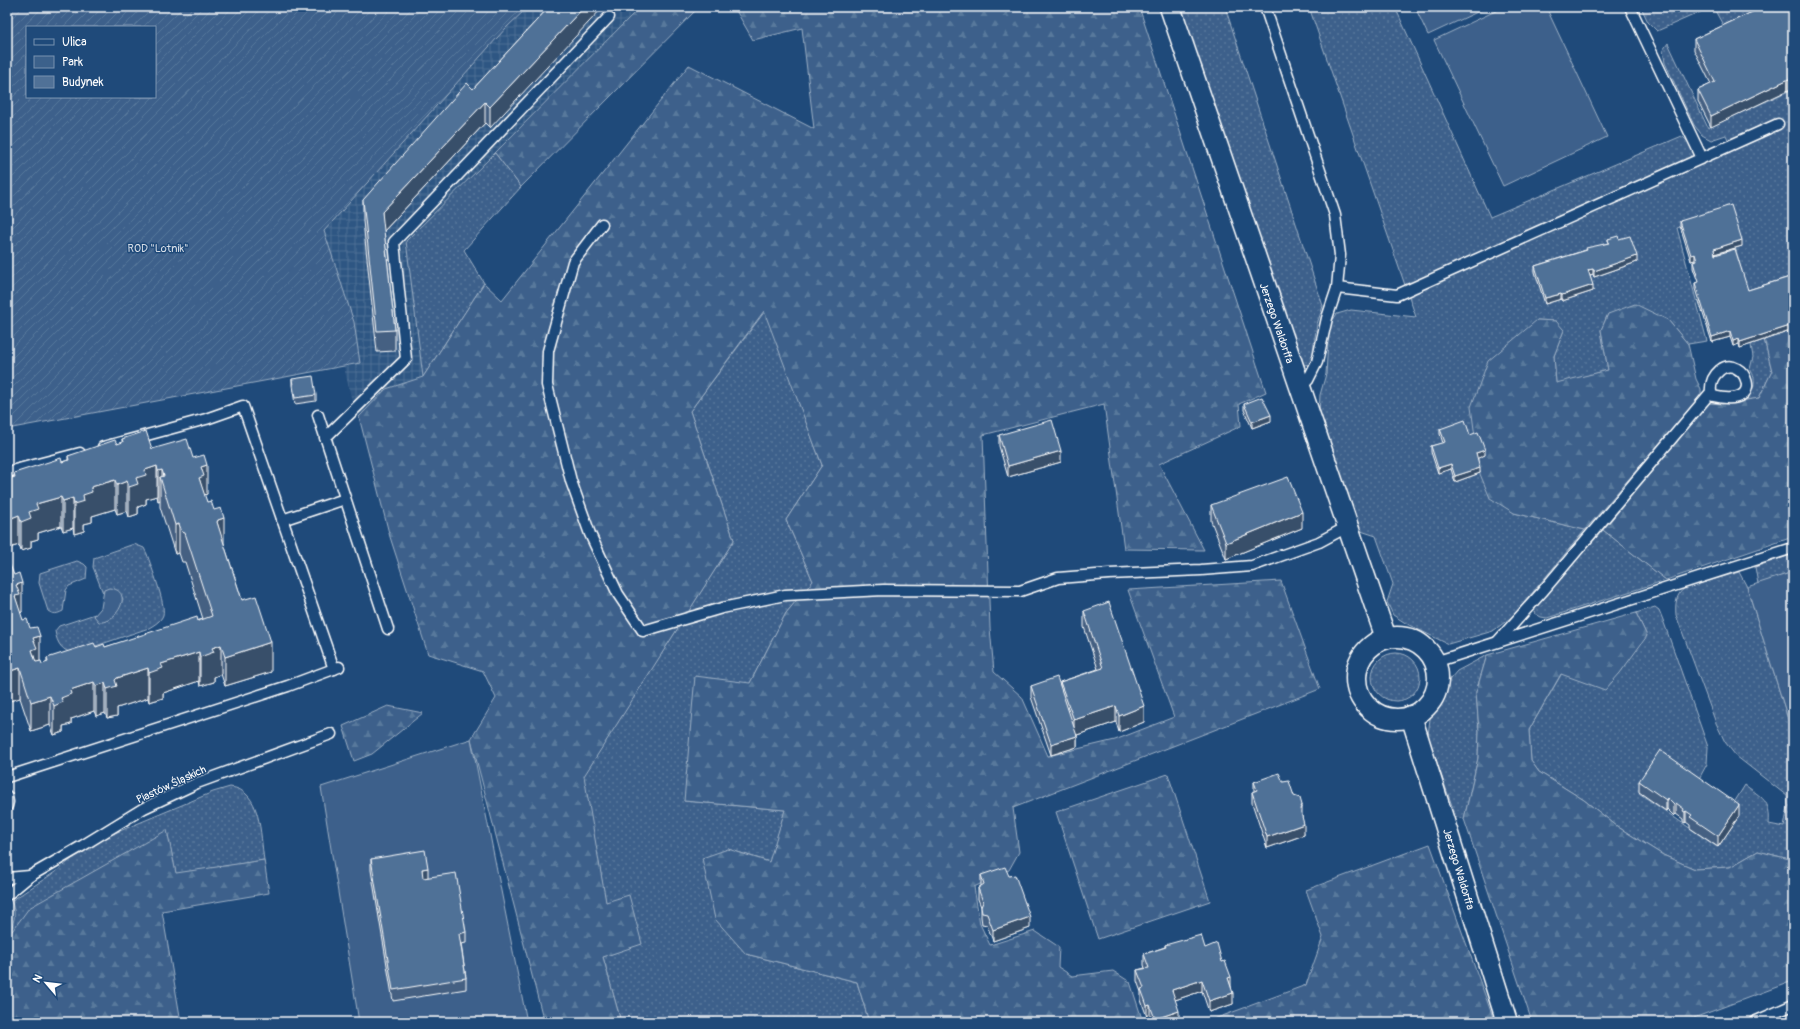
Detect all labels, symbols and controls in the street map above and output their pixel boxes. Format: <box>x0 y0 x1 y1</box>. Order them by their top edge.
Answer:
legend <box>26 26 156 98</box>
text: Ulica <box>62 35 87 50</box>
text: Park <box>62 55 83 70</box>
text: Budynek <box>62 75 104 90</box>
park label: ROD "Lotnik" <box>128 242 188 255</box>
street label: Jerzego Waldorffa <box>1257 281 1296 365</box>
street label: Piastów Śląskich <box>134 763 208 806</box>
street label: Jerzego Waldorffa <box>1440 827 1477 911</box>
north arrow <box>26 963 66 1003</box>
text: N <box>30 972 45 985</box>

